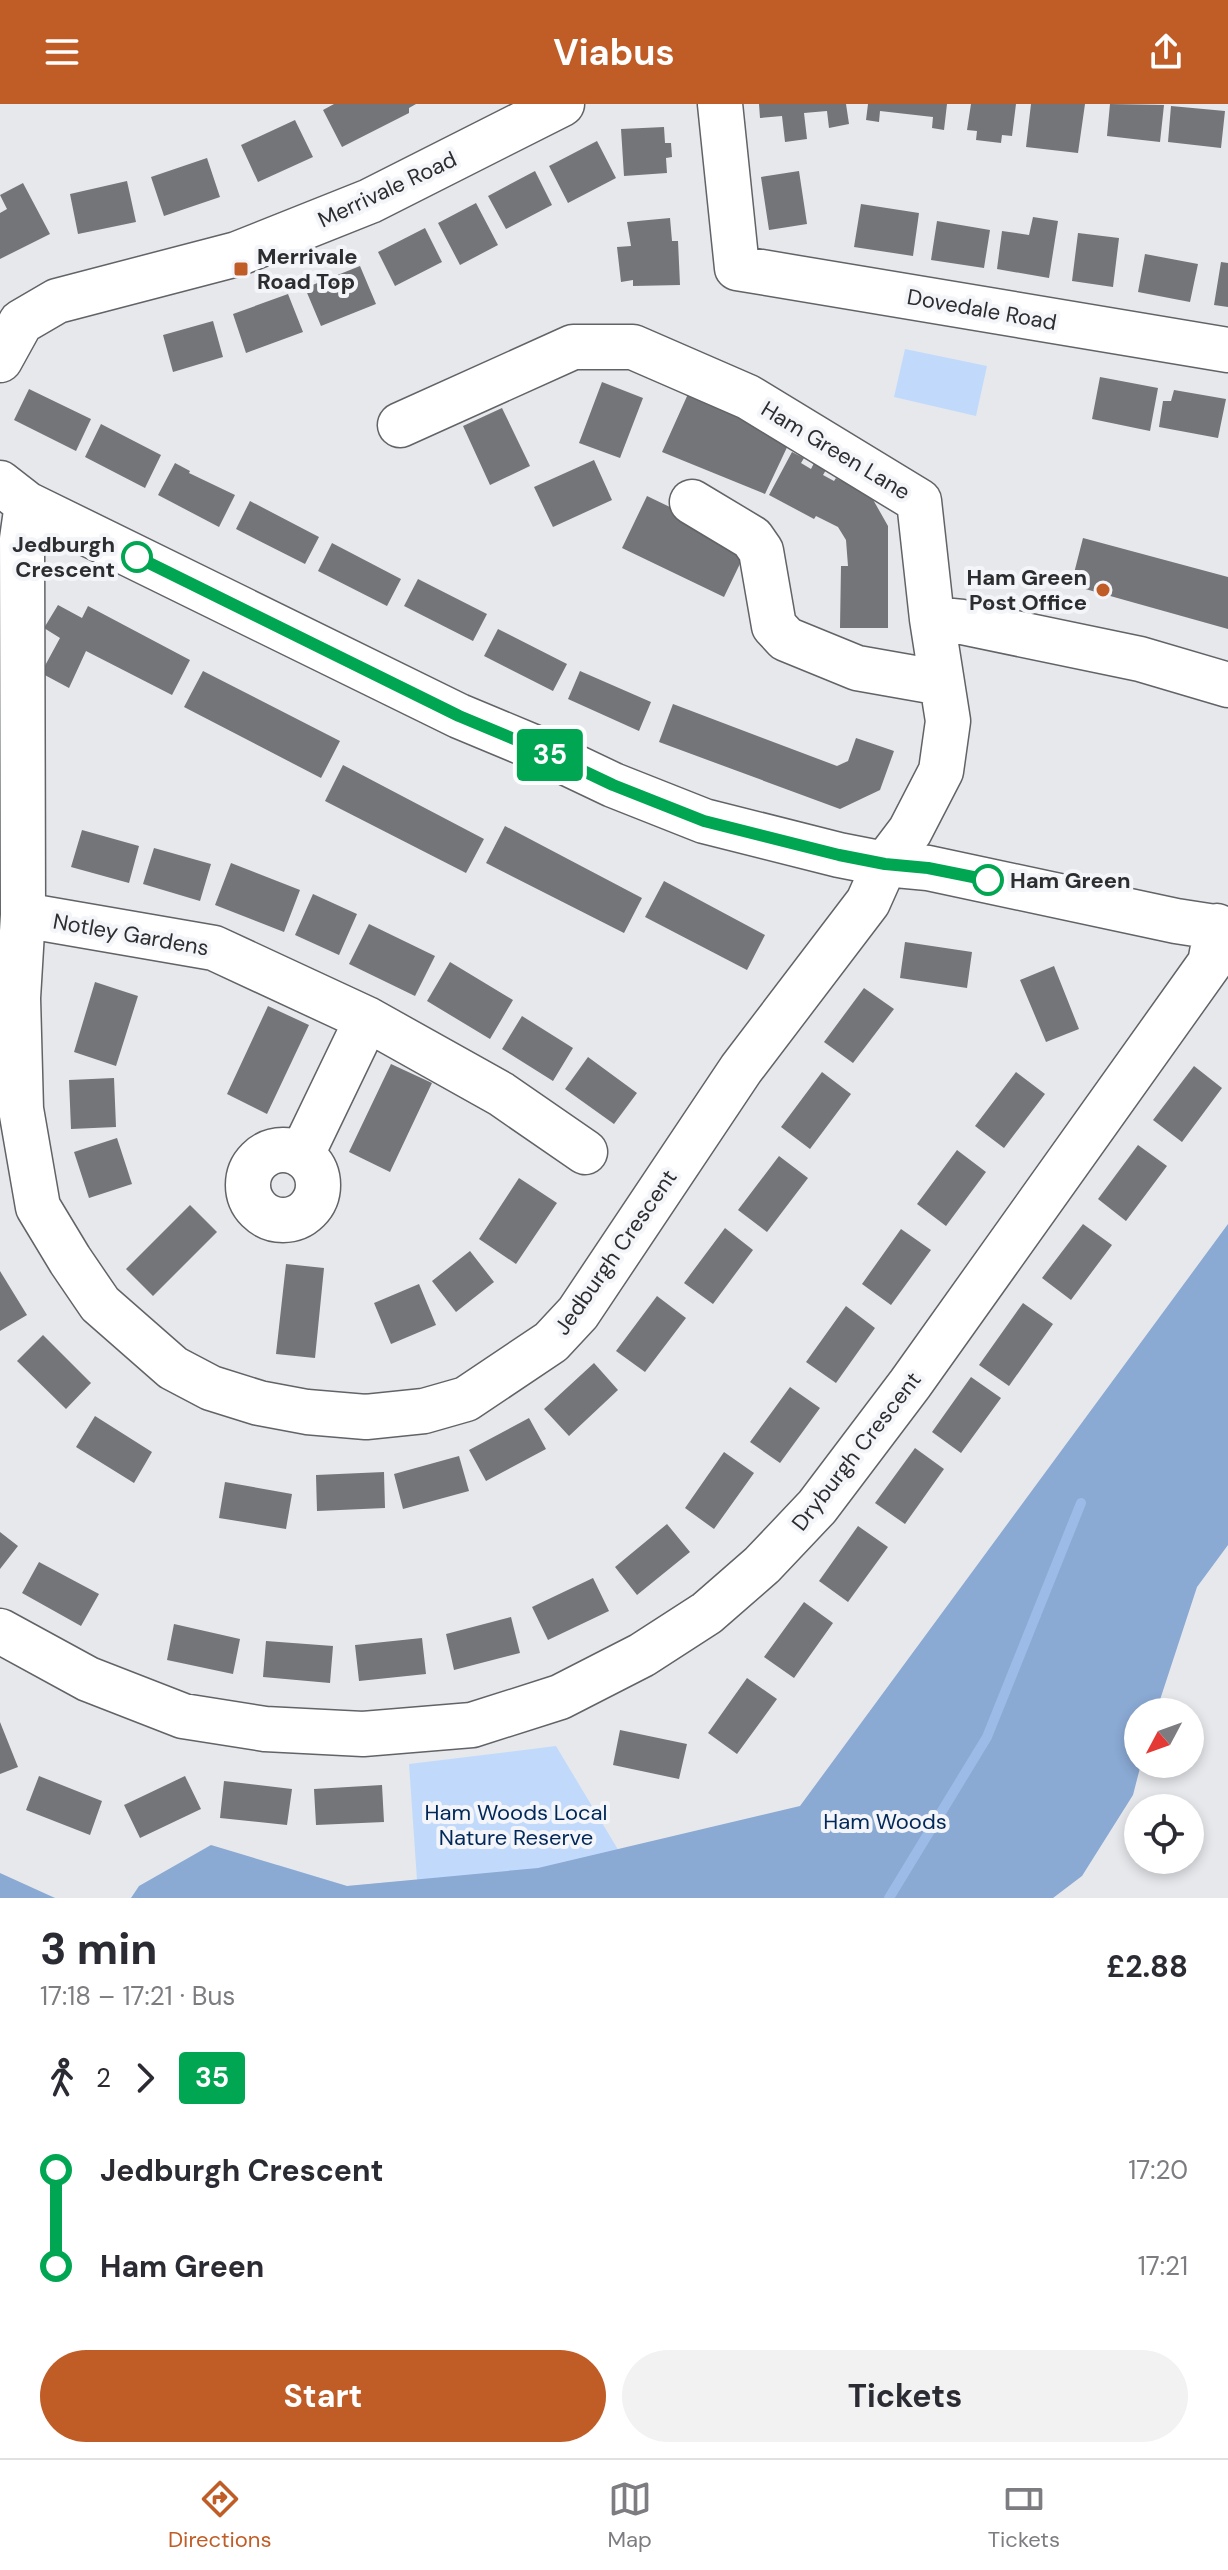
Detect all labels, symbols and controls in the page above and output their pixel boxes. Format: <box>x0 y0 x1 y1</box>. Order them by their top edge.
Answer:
text: Viabus <box>553 29 675 76</box>
icon: menu <box>40 30 84 74</box>
icon: share <box>1144 30 1188 74</box>
street label: Merrivale Road <box>313 145 461 234</box>
place label: Merrivale Road Top <box>257 242 358 296</box>
marker: Merrivale Road Top <box>232 260 250 278</box>
street label: Dovedale Road <box>905 282 1059 337</box>
street label: Ham Green Lane <box>756 394 916 506</box>
place label: Jedburgh Crescent <box>12 530 115 584</box>
marker: Jedburgh Crescent <box>122 542 152 572</box>
place label: Ham Green Post Office <box>967 563 1087 617</box>
marker: Ham Green Post Office <box>1094 581 1112 599</box>
line badge: 35 <box>514 729 586 781</box>
text: 35 <box>533 736 567 773</box>
marker: Ham Green <box>973 865 1003 895</box>
place label: Ham Green <box>1010 866 1130 895</box>
street label: Notley Gardens <box>51 907 211 962</box>
street label: Jedburgh Crescent <box>547 1164 683 1341</box>
street label: Dryburgh Crescent <box>785 1366 928 1537</box>
north arrow <box>1124 1698 1204 1778</box>
map controls <box>1124 1698 1204 1874</box>
button: locate <box>1124 1794 1204 1874</box>
park label: Ham Woods Local Nature Reserve <box>425 1798 608 1852</box>
park label: Ham Woods <box>823 1807 947 1836</box>
text: 3 min <box>40 1920 157 1978</box>
text: £2.88 <box>1106 1947 1188 1986</box>
text: 17:18 – 17:21 · Bus <box>40 1979 235 2013</box>
icon: walk <box>40 2056 84 2100</box>
icon: forward <box>123 2056 167 2100</box>
text: 35 <box>195 2059 229 2096</box>
text: 2 <box>96 2061 111 2095</box>
text: Jedburgh Crescent <box>100 2151 383 2190</box>
text: 17:20 <box>1128 2153 1188 2187</box>
text: Ham Green <box>100 2247 264 2286</box>
text: 17:21 <box>1138 2249 1188 2283</box>
button: Start <box>40 2350 606 2442</box>
button: Tickets <box>622 2350 1188 2442</box>
tab: Directions <box>168 2477 272 2554</box>
tab: Map <box>608 2477 652 2554</box>
tab: Tickets <box>988 2477 1060 2554</box>

